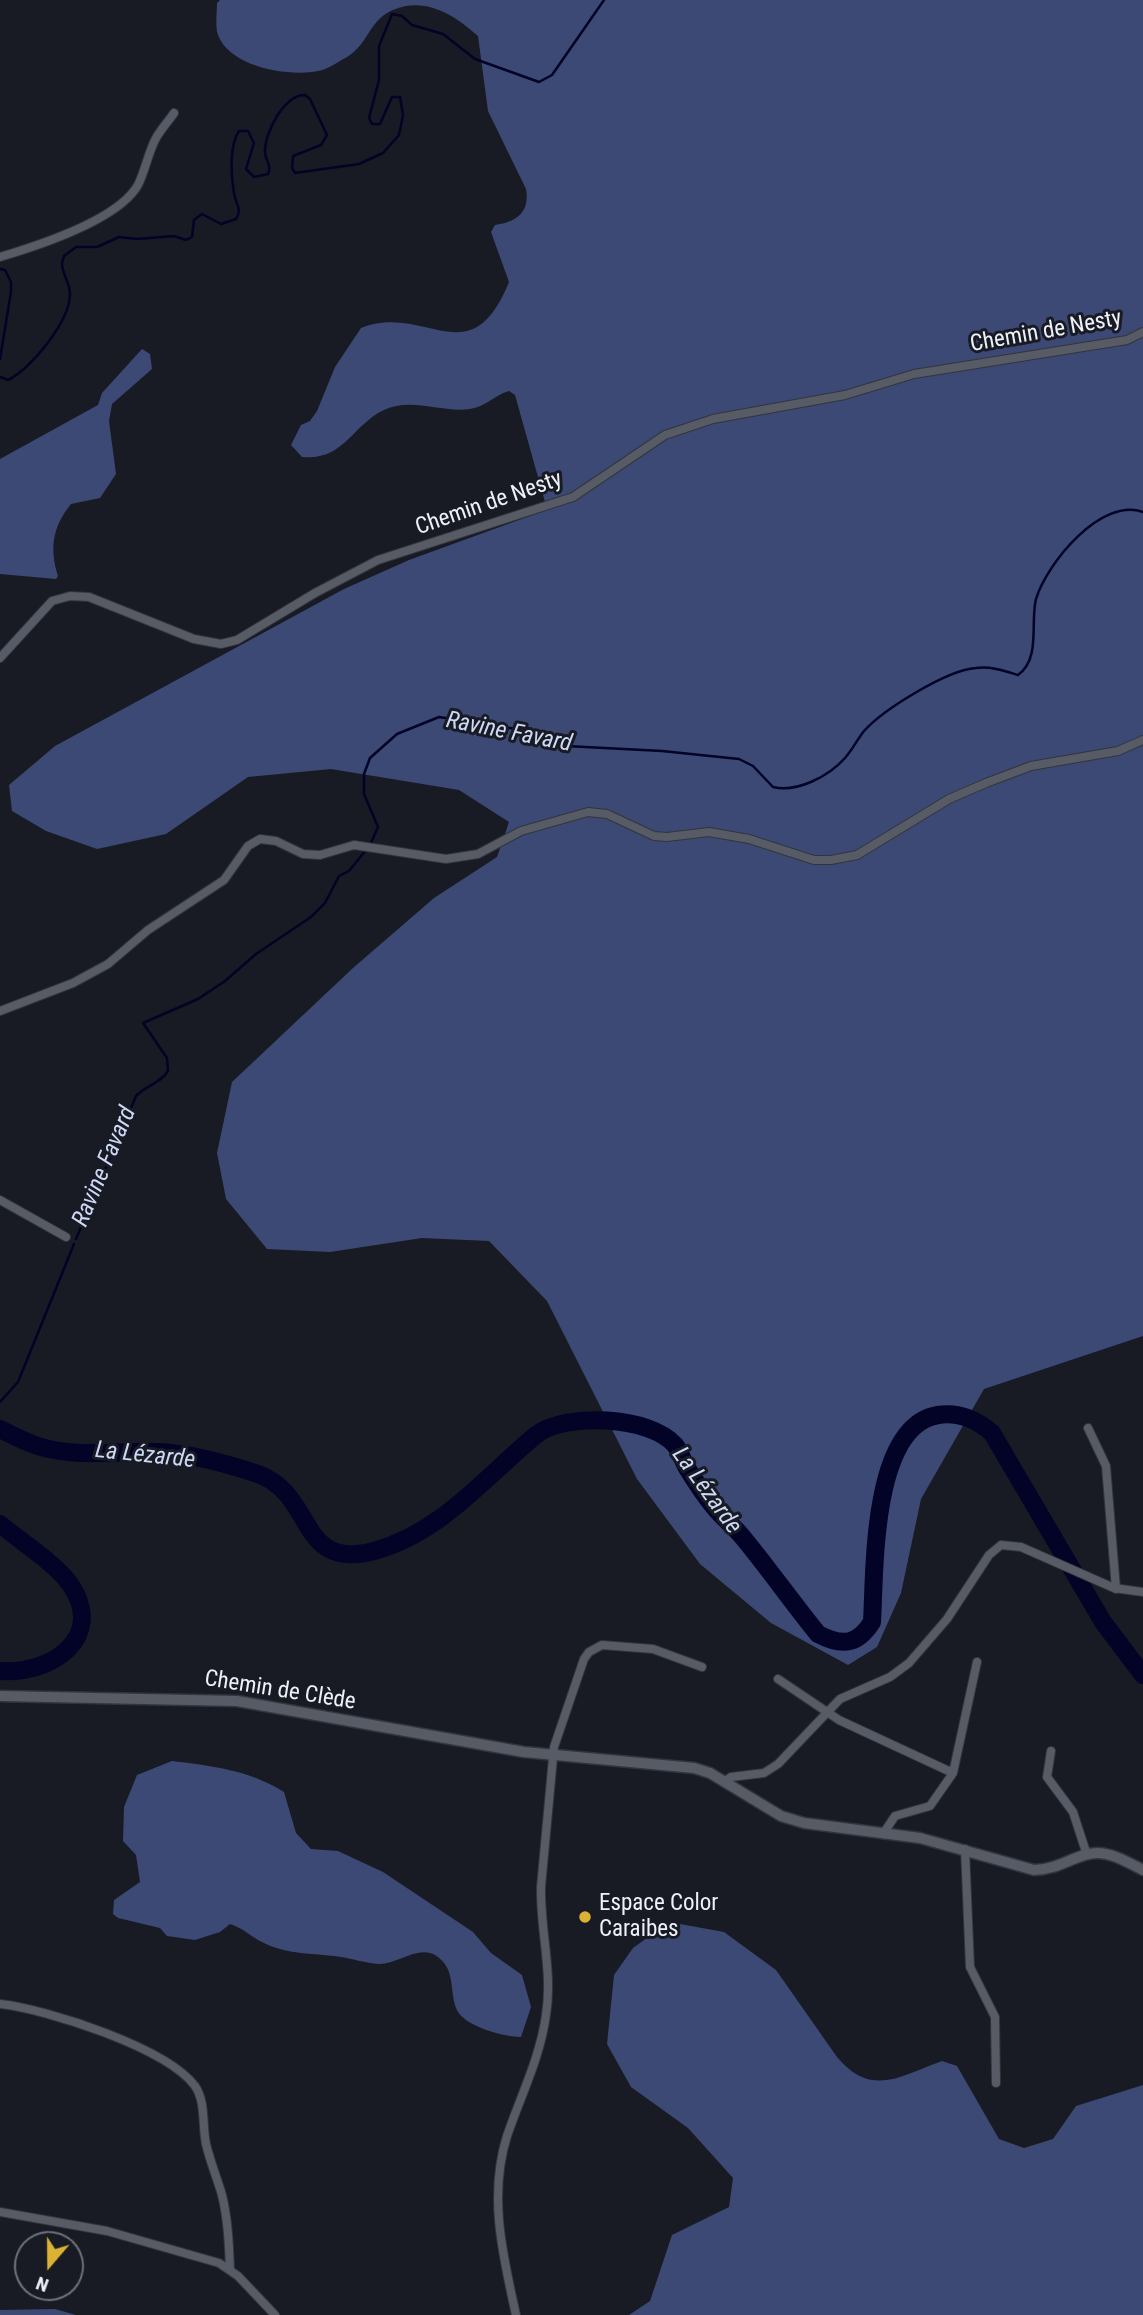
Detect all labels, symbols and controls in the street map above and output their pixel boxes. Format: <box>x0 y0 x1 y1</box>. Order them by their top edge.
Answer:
street label: Chemin de Nesty <box>968 305 1124 359</box>
street label: Chemin de Nesty <box>412 466 566 542</box>
water label: Ravine Favard <box>444 707 574 759</box>
water label: Ravine Favard <box>67 1103 143 1231</box>
water label: La Lézarde <box>94 1436 196 1476</box>
water label: La Lézarde <box>665 1442 747 1540</box>
street label: Chemin de Clède <box>202 1665 358 1717</box>
place label: Espace Color Caraibes <box>599 1890 718 1944</box>
marker: Espace Color Caraibes <box>577 1909 593 1925</box>
north arrow <box>14 2231 84 2301</box>
text: N <box>33 2272 52 2297</box>

